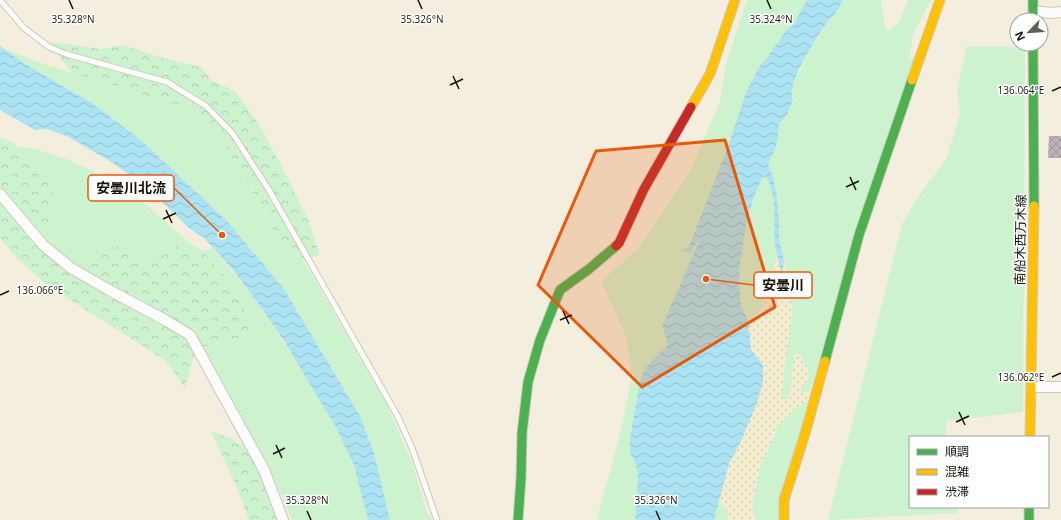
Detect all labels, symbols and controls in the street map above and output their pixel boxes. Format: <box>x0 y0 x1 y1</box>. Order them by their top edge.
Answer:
text: 35.328°N <box>51 12 95 26</box>
text: 35.326°N <box>400 12 444 26</box>
text: 35.324°N <box>749 12 793 26</box>
north arrow <box>1009 12 1049 52</box>
text: N <box>1011 29 1028 44</box>
text: 136.064°E <box>998 83 1044 97</box>
callout: 安曇川北流 <box>88 175 174 201</box>
text: 安曇川北流 <box>96 178 166 197</box>
street label: 南船木西万木線 <box>1010 194 1030 286</box>
callout: 安曇川 <box>754 272 812 298</box>
text: 安曇川 <box>762 275 804 294</box>
text: 136.066°E <box>17 283 63 297</box>
text: 136.062°E <box>998 370 1044 384</box>
legend <box>909 436 1049 508</box>
text: 順調 <box>945 443 969 460</box>
text: 混雑 <box>945 463 969 480</box>
text: 渋滞 <box>945 483 969 500</box>
text: 35.328°N <box>285 493 329 507</box>
text: 35.326°N <box>634 493 678 507</box>

